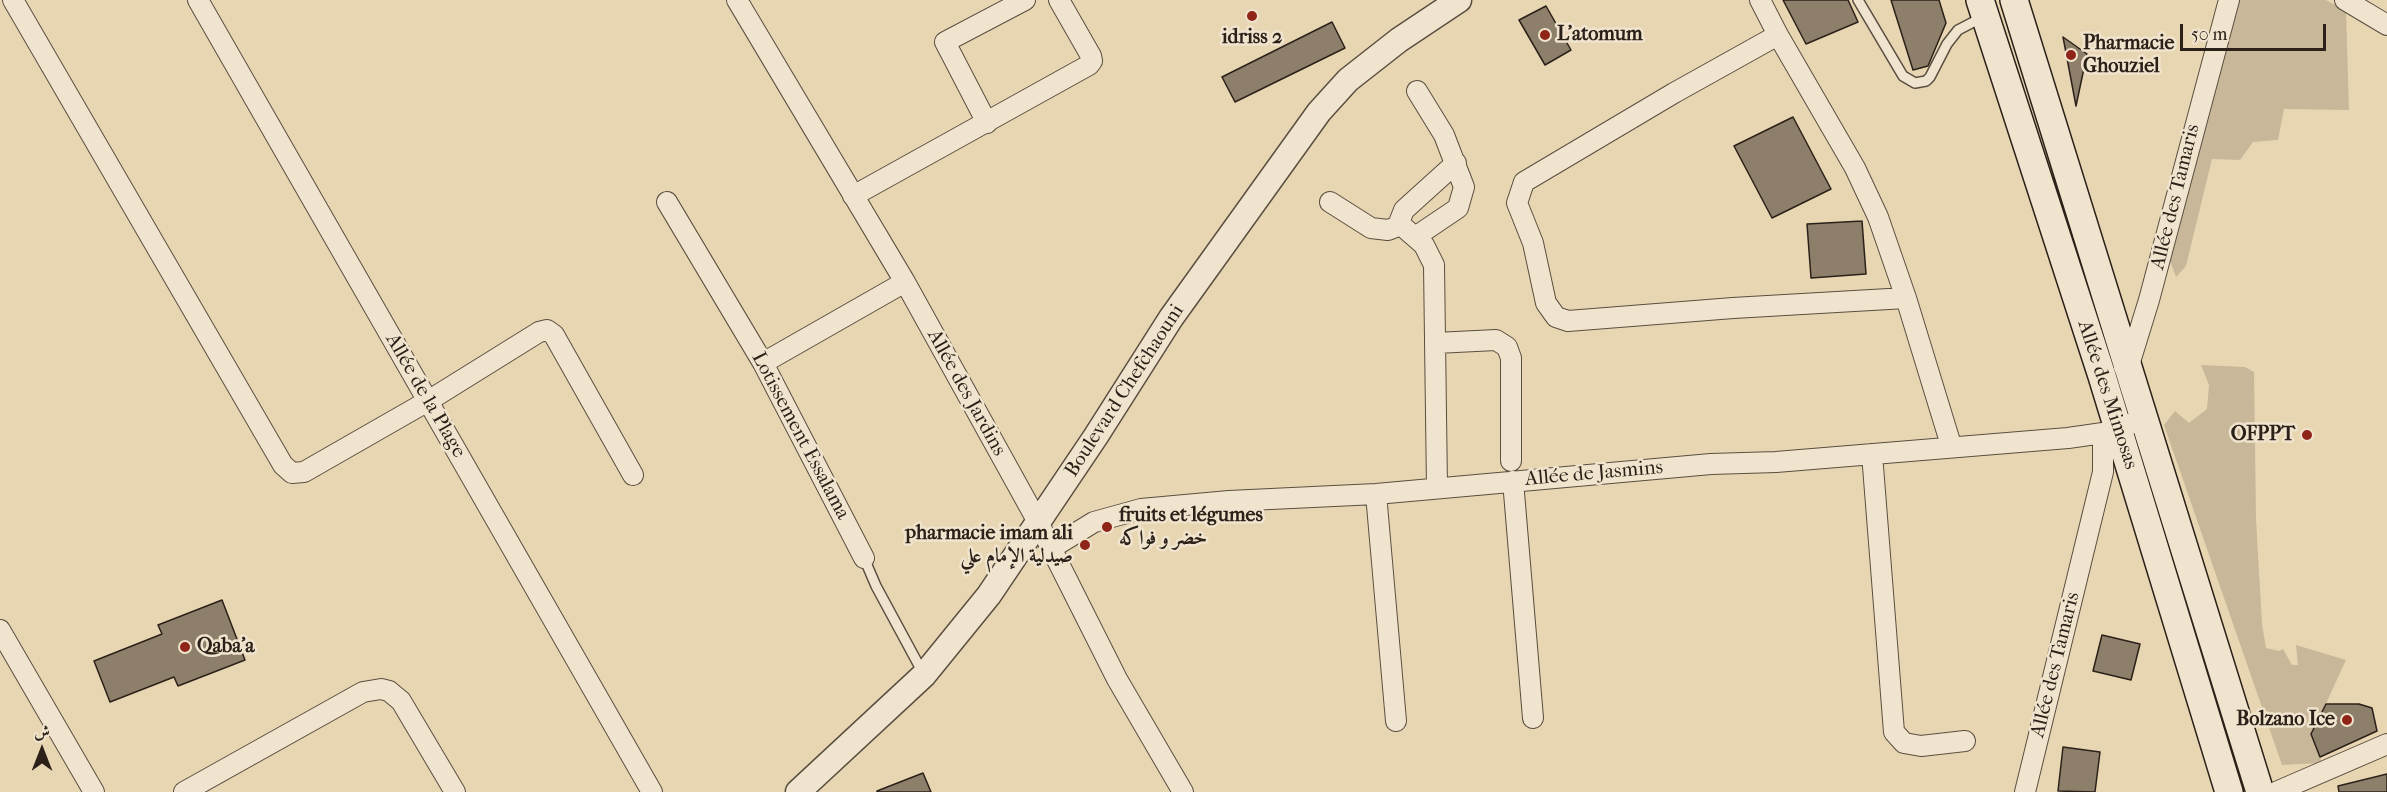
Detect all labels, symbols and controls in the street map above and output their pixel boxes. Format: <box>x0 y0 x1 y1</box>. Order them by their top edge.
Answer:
marker: idriss 2 <box>1245 9 1259 23</box>
scale bar <box>2183 12 2328 50</box>
place label: L'atomum <box>1557 23 1643 47</box>
text: 50 m <box>2191 24 2227 45</box>
place label: idriss 2 <box>1222 26 1282 50</box>
marker: L'atomum <box>1538 28 1552 42</box>
place label: Pharmacie Ghouziel <box>2083 32 2174 79</box>
marker: Pharmacie Ghouziel <box>2064 48 2078 62</box>
street label: Allée des Tamaris <box>2146 122 2206 272</box>
street label: Boulevard Chefchaouni <box>1060 300 1190 482</box>
street label: Allée des Mimosas <box>2072 317 2142 473</box>
street label: Allée des Jardins <box>921 326 1011 460</box>
street label: Allée de la Plage <box>380 330 470 462</box>
street label: Lotissement Essalama <box>746 348 854 524</box>
place label: OFPPT <box>2231 423 2295 447</box>
marker: OFPPT <box>2300 428 2314 442</box>
street label: Allée de Jasmins <box>1524 456 1664 492</box>
place label: fruits et légumes خضر و فواكه <box>1119 504 1263 551</box>
marker: fruits et légumes خضر و فواكه <box>1100 520 1114 534</box>
place label: pharmacie imam ali صيدلية الإمام علي <box>905 522 1073 569</box>
marker: pharmacie imam ali صيدلية الإمام علي <box>1078 538 1092 552</box>
street label: Allée des Tamaris <box>2026 590 2086 740</box>
place label: Qaba'a <box>197 635 255 659</box>
marker: Qaba'a <box>178 640 192 654</box>
place label: Bolzano Ice <box>2236 708 2335 732</box>
marker: Bolzano Ice <box>2340 713 2354 727</box>
north arrow <box>12 720 72 780</box>
text: ش <box>34 722 50 741</box>

